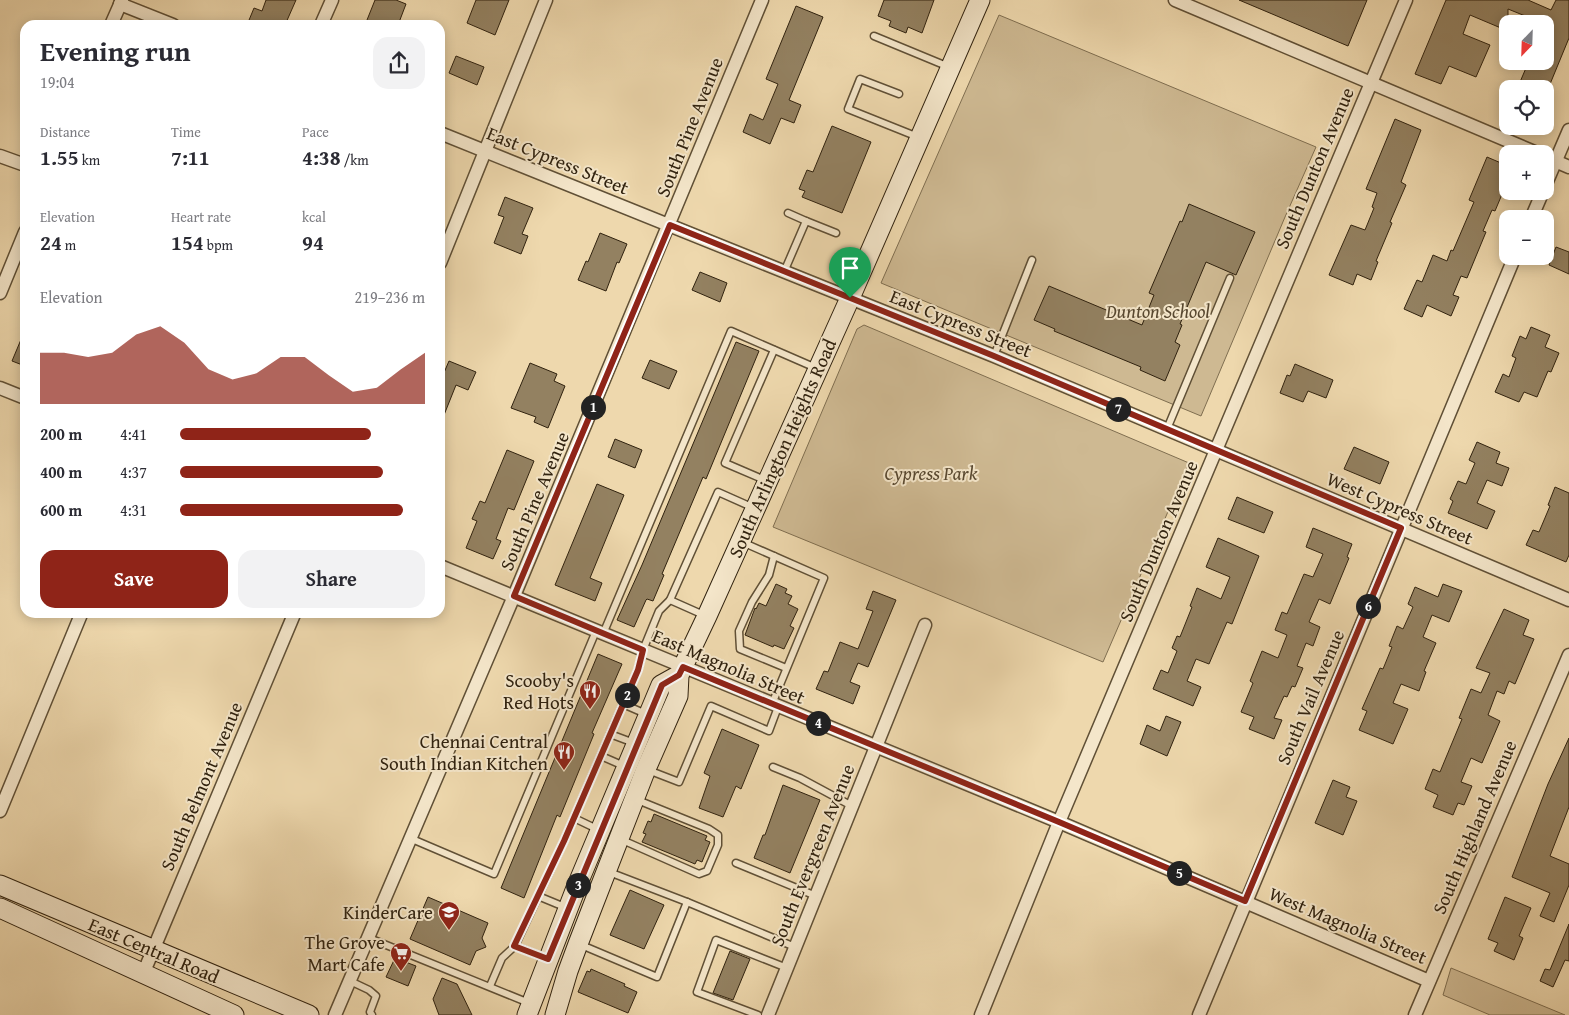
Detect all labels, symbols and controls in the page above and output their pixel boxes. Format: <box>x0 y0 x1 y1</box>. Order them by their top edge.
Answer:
north arrow <box>1499 15 1554 70</box>
map controls <box>1499 15 1554 265</box>
text: Evening run <box>40 30 191 71</box>
button: share <box>373 37 425 89</box>
street label: South Pine Avenue <box>648 53 730 201</box>
text: 19:04 <box>40 70 75 94</box>
button: locate <box>1499 80 1554 135</box>
street label: South Dunton Avenue <box>1267 83 1361 253</box>
street label: East Cypress Street <box>483 119 633 201</box>
text: Distance <box>40 122 90 142</box>
text: Time <box>171 122 201 142</box>
text: Pace <box>302 122 329 142</box>
text: 1.55 <box>40 142 79 173</box>
text: 7:11 <box>171 142 210 173</box>
text: 4:38 <box>302 142 341 173</box>
button: + <box>1499 145 1554 200</box>
text: km <box>79 150 100 170</box>
text: /km <box>341 150 369 170</box>
text: Elevation <box>40 207 95 227</box>
text: Heart rate <box>171 207 231 227</box>
text: kcal <box>302 207 326 227</box>
button: − <box>1499 210 1554 265</box>
text: 24 <box>40 227 62 258</box>
text: 154 <box>171 227 204 258</box>
text: 94 <box>302 227 324 258</box>
text: m <box>62 235 76 255</box>
text: bpm <box>204 235 233 255</box>
pin <box>829 247 871 298</box>
icon: arrive <box>836 254 864 282</box>
street label: East Cypress Street <box>886 282 1036 364</box>
text: Elevation <box>40 285 103 309</box>
text: 219–236 m <box>355 285 425 309</box>
park label: Dunton School <box>1105 297 1210 325</box>
street label: South Arlington Heights Road <box>721 333 843 562</box>
pin: 1 <box>580 394 606 420</box>
pin: 7 <box>1106 396 1130 422</box>
text: 1 <box>590 397 597 417</box>
text: 7 <box>1115 399 1122 419</box>
text: 200 m <box>40 422 82 446</box>
text: 4:41 <box>120 422 147 446</box>
street label: South Pine Avenue <box>492 427 576 575</box>
street label: South Dunton Avenue <box>1111 456 1205 626</box>
park label: Cypress Park <box>885 459 978 487</box>
text: 400 m <box>40 460 82 484</box>
text: 4:37 <box>120 460 147 484</box>
street label: West Cypress Street <box>1322 465 1478 552</box>
text: 600 m <box>40 498 82 522</box>
text: 4:31 <box>120 498 147 522</box>
button: Save <box>40 550 228 608</box>
button: Share <box>238 550 425 608</box>
pin: 6 <box>1356 594 1380 618</box>
text: 6 <box>1365 596 1372 616</box>
street label: East Magnolia Street <box>648 621 810 711</box>
street label: South Vail Avenue <box>1269 625 1351 769</box>
place label: Scooby's Red Hots <box>503 666 574 716</box>
restaurant icon: Scooby's Red Hots <box>578 679 602 710</box>
pin: 2 <box>614 682 640 708</box>
text: 2 <box>624 685 631 705</box>
street label: South Belmont Avenue <box>153 697 249 875</box>
pin: 4 <box>806 710 830 736</box>
text: 4 <box>815 713 822 733</box>
place label: Chennai Central South Indian Kitchen <box>380 727 548 777</box>
street label: South Highland Avenue <box>1425 736 1523 918</box>
restaurant icon: Chennai Central South Indian Kitchen <box>552 740 576 771</box>
street label: South Evergreen Avenue <box>763 760 861 950</box>
pin: 5 <box>1166 860 1192 886</box>
text: 5 <box>1176 863 1183 883</box>
pin: 3 <box>566 872 590 898</box>
text: 3 <box>575 875 582 895</box>
street label: West Magnolia Street <box>1265 879 1432 971</box>
place label: KinderCare <box>343 898 433 926</box>
school or university icon: KinderCare <box>437 900 461 931</box>
street label: East Central Road <box>84 910 224 990</box>
place label: The Grove Mart Cafe <box>305 928 385 978</box>
supermarket icon: The Grove Mart Cafe <box>389 941 413 972</box>

